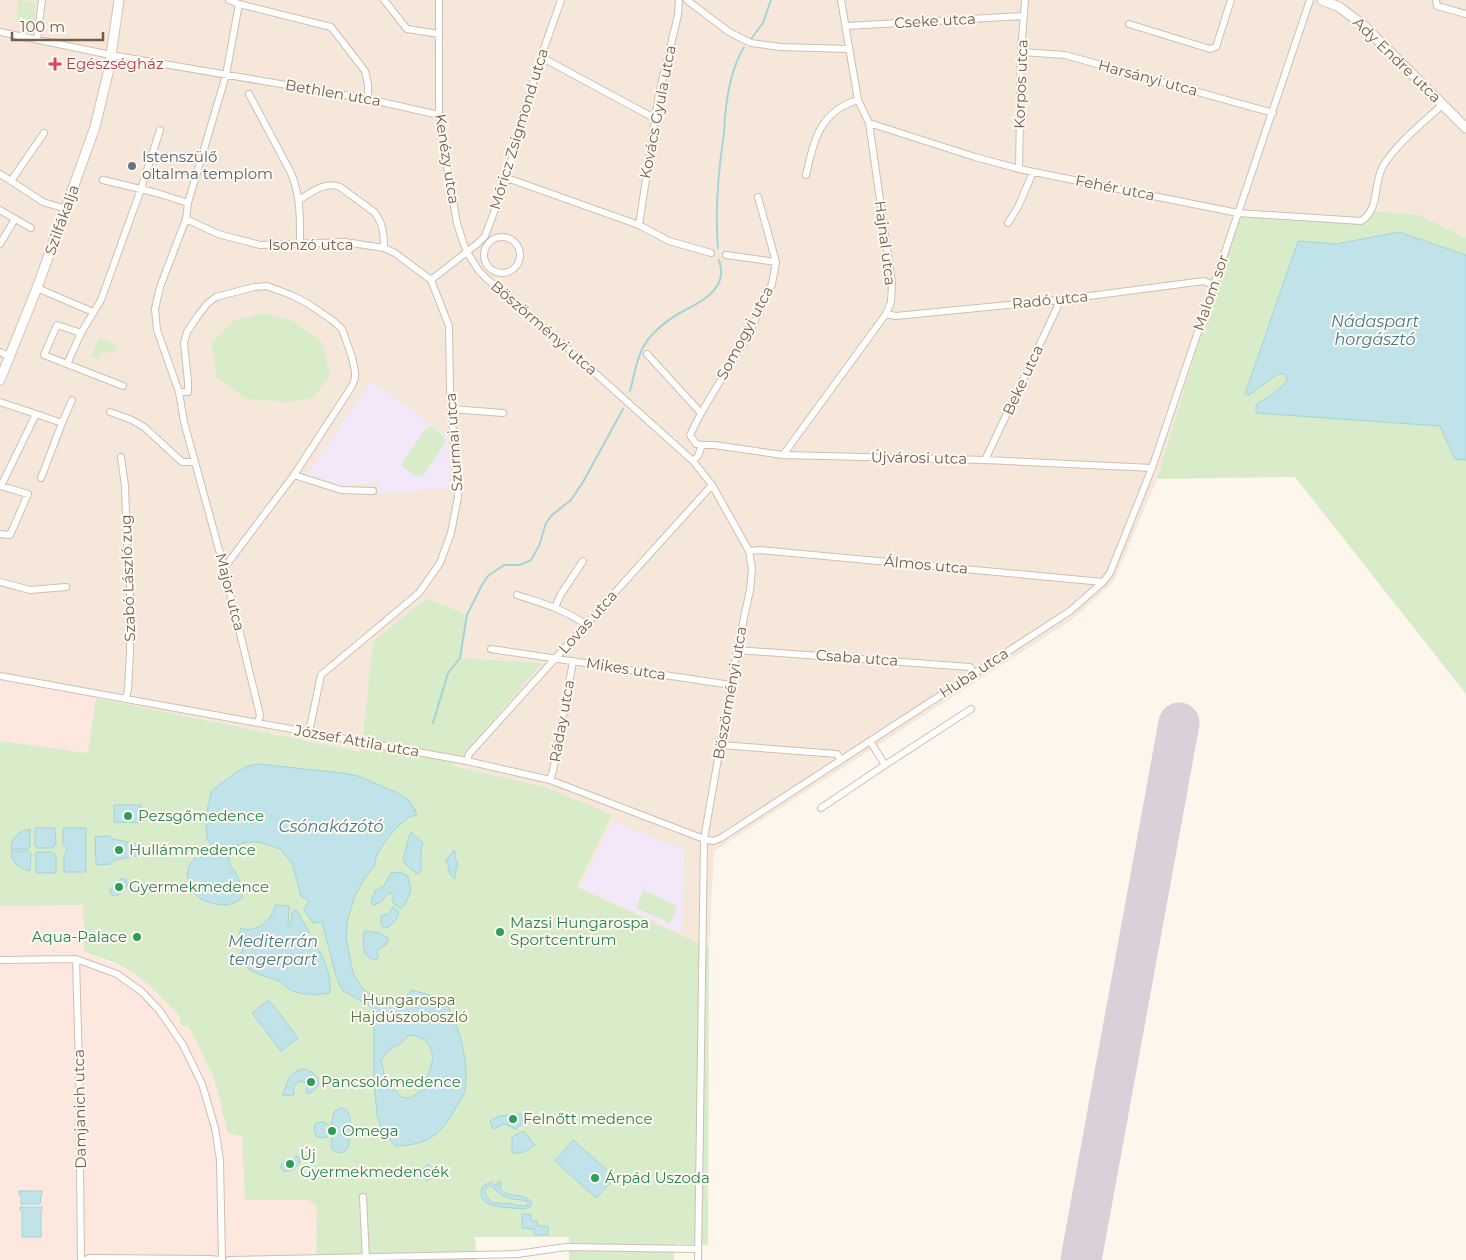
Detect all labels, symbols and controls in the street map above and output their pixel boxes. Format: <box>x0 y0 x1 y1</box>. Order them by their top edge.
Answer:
street label: Cseke utca <box>894 9 976 32</box>
scale bar <box>12 10 104 42</box>
street label: Ady Endre utca <box>1349 13 1445 106</box>
text: 100 m <box>20 17 65 36</box>
street label: Korpos utca <box>1009 39 1032 129</box>
street label: Kovács Gyula utca <box>635 43 680 180</box>
street label: Móricz Zsigmond utca <box>485 46 552 212</box>
place label: Egészségház <box>66 54 164 73</box>
street label: Harsányi utca <box>1096 55 1200 100</box>
marker: Egészségház <box>48 57 62 71</box>
street label: Bethlen utca <box>284 75 382 110</box>
street label: Kenézy utca <box>431 112 464 205</box>
place label: Istenszülő oltalma templom <box>142 147 273 183</box>
marker: Istenszülő oltalma templom <box>126 160 138 172</box>
street label: Fehér utca <box>1074 170 1156 205</box>
street label: Szilfákalja <box>40 182 83 258</box>
street label: Hajnal utca <box>871 199 900 286</box>
street label: Isonzó utca <box>268 235 354 254</box>
street label: Malom sor <box>1189 252 1232 333</box>
street label: Böszörményi utca <box>487 276 601 379</box>
street label: Somogyi utca <box>712 283 777 383</box>
street label: Radó utca <box>1011 286 1089 313</box>
water label: Nádaspart horgásztó <box>1331 312 1420 349</box>
street label: Beke utca <box>998 342 1047 418</box>
street label: Szurmai utca <box>441 392 466 492</box>
street label: Újvárosi utca <box>871 447 967 468</box>
street label: Szabó László zug <box>116 514 139 642</box>
street label: Major utca <box>212 551 249 633</box>
street label: Álmos utca <box>883 551 969 578</box>
street label: Lovas utca <box>554 586 621 657</box>
street label: Böszörményi utca <box>708 625 751 761</box>
street label: Huba utca <box>936 643 1012 702</box>
street label: Csaba utca <box>815 645 899 670</box>
street label: Mikes utca <box>585 653 667 684</box>
street label: Ráday utca <box>545 678 578 764</box>
street label: József Attila utca <box>292 720 421 761</box>
place label: Pezsgőmedence <box>138 806 264 825</box>
marker: Pezsgőmedence <box>122 810 134 822</box>
water label: Csónakázótó <box>278 817 384 836</box>
place label: Hullámmedence <box>129 840 256 859</box>
marker: Hullámmedence <box>113 844 125 856</box>
place label: Gyermekmedence <box>129 877 269 896</box>
marker: Gyermekmedence <box>113 881 125 893</box>
place label: Mazsi Hungarospa Sportcentrum <box>510 913 649 949</box>
marker: Mazsi Hungarospa Sportcentrum <box>494 926 506 938</box>
place label: Aqua-Palace <box>32 927 127 946</box>
marker: Aqua-Palace <box>131 931 143 943</box>
water label: Mediterrán tengerpart <box>228 932 318 969</box>
park label: Hungarospa Hajdúszoboszló <box>350 990 468 1026</box>
street label: Damjanich utca <box>69 1049 90 1169</box>
place label: Pancsolómedence <box>321 1072 461 1091</box>
marker: Pancsolómedence <box>305 1076 317 1088</box>
place label: Felnőtt medence <box>523 1109 653 1128</box>
marker: Felnőtt medence <box>507 1113 519 1125</box>
place label: Omega <box>342 1121 399 1140</box>
marker: Omega <box>326 1125 338 1137</box>
place label: Új Gyermekmedencék <box>300 1145 449 1181</box>
marker: Új Gyermekmedencék <box>284 1158 296 1170</box>
place label: Árpád Uszoda <box>605 1168 710 1187</box>
marker: Árpád Uszoda <box>589 1172 601 1184</box>

